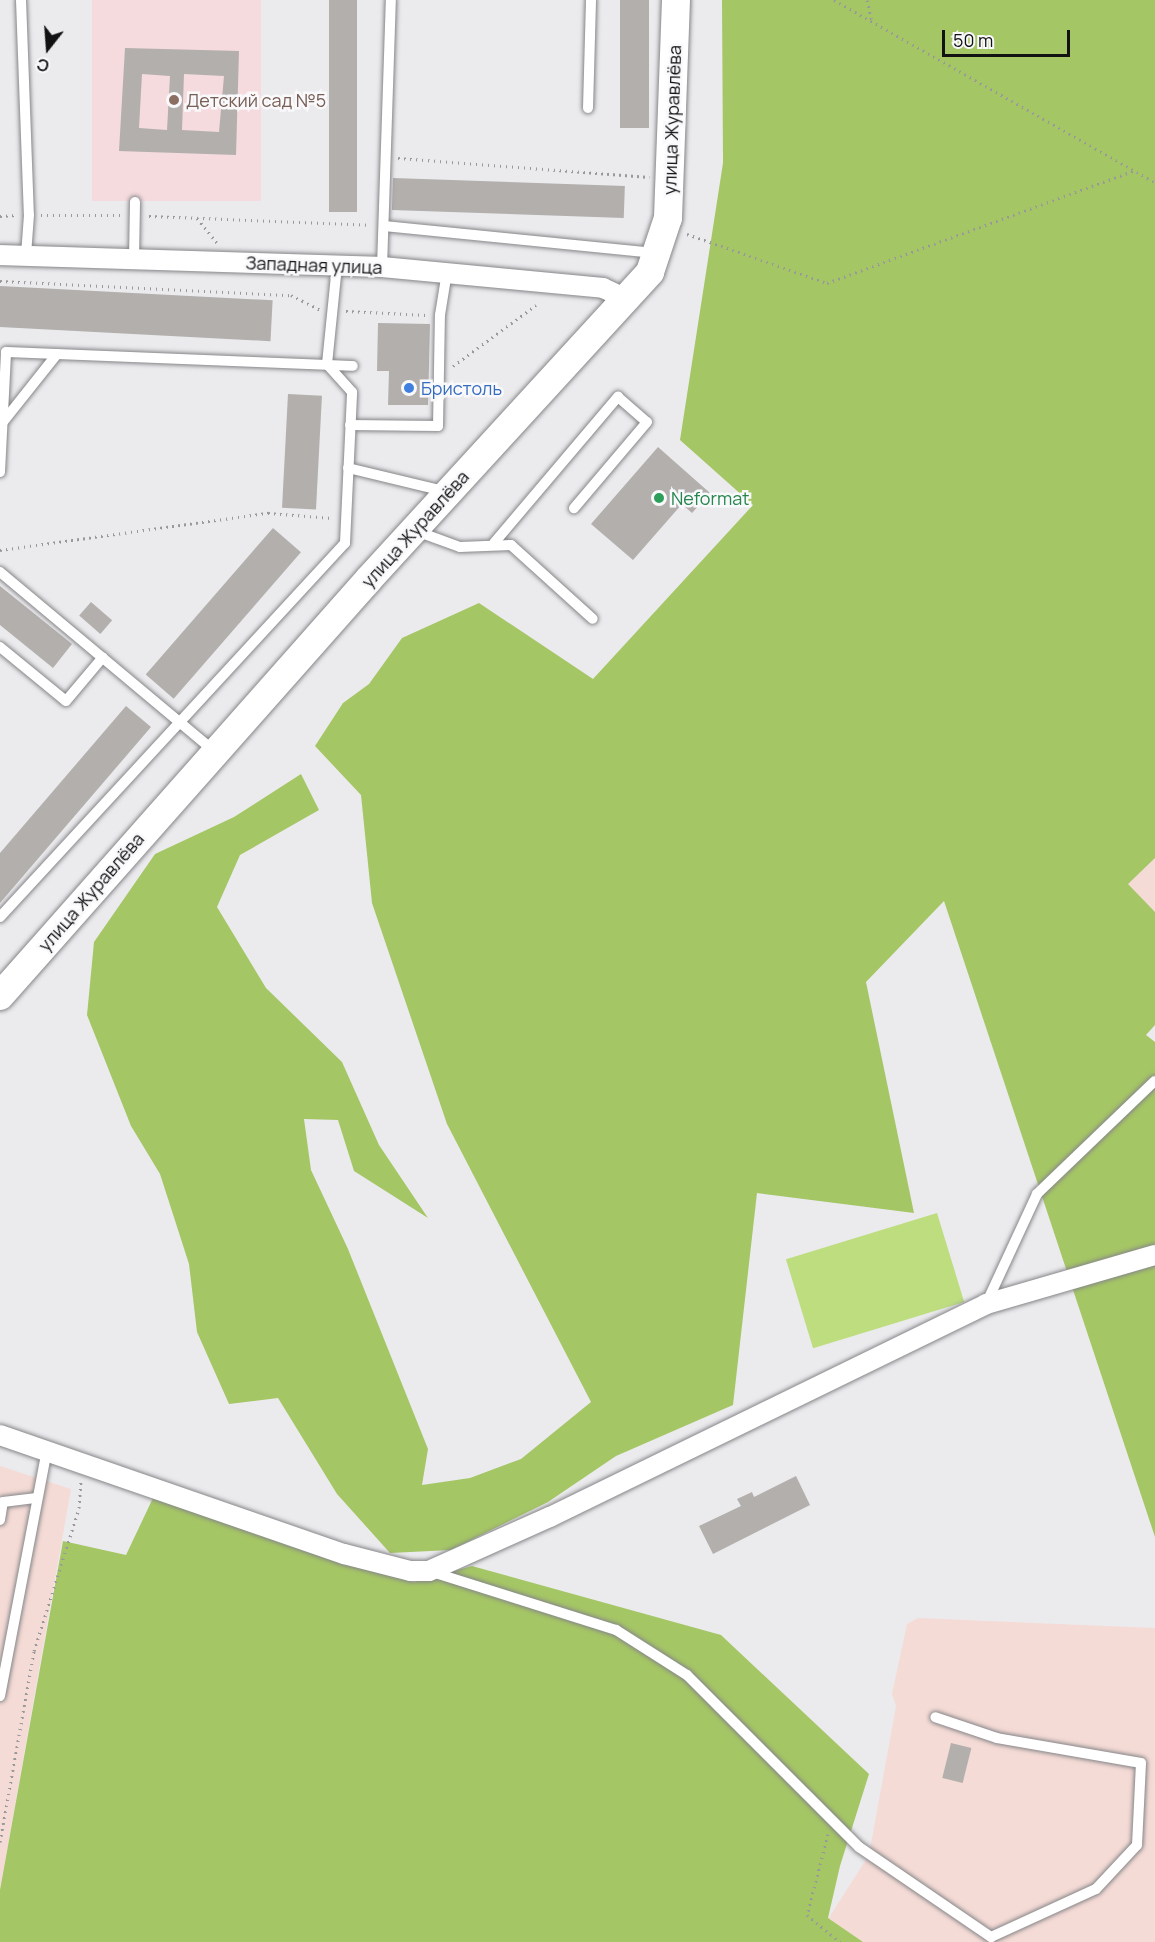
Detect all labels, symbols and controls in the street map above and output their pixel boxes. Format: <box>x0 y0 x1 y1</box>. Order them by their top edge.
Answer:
north arrow <box>18 18 78 78</box>
scale bar <box>945 18 1072 56</box>
text: 50 m <box>953 28 993 52</box>
street label: улица Журавлёва <box>659 45 685 195</box>
text: С <box>34 53 52 77</box>
place label: Детский сад №5 <box>186 89 326 111</box>
marker: Детский сад №5 <box>167 93 181 107</box>
street label: Западная улица <box>245 252 383 278</box>
place label: Бристоль <box>421 377 502 399</box>
marker: Бристоль <box>402 381 416 395</box>
street label: улица Журавлёва <box>357 466 473 592</box>
place label: Neformat <box>671 487 749 509</box>
marker: Neformat <box>652 491 666 505</box>
street label: улица Журавлёва <box>34 828 148 956</box>

